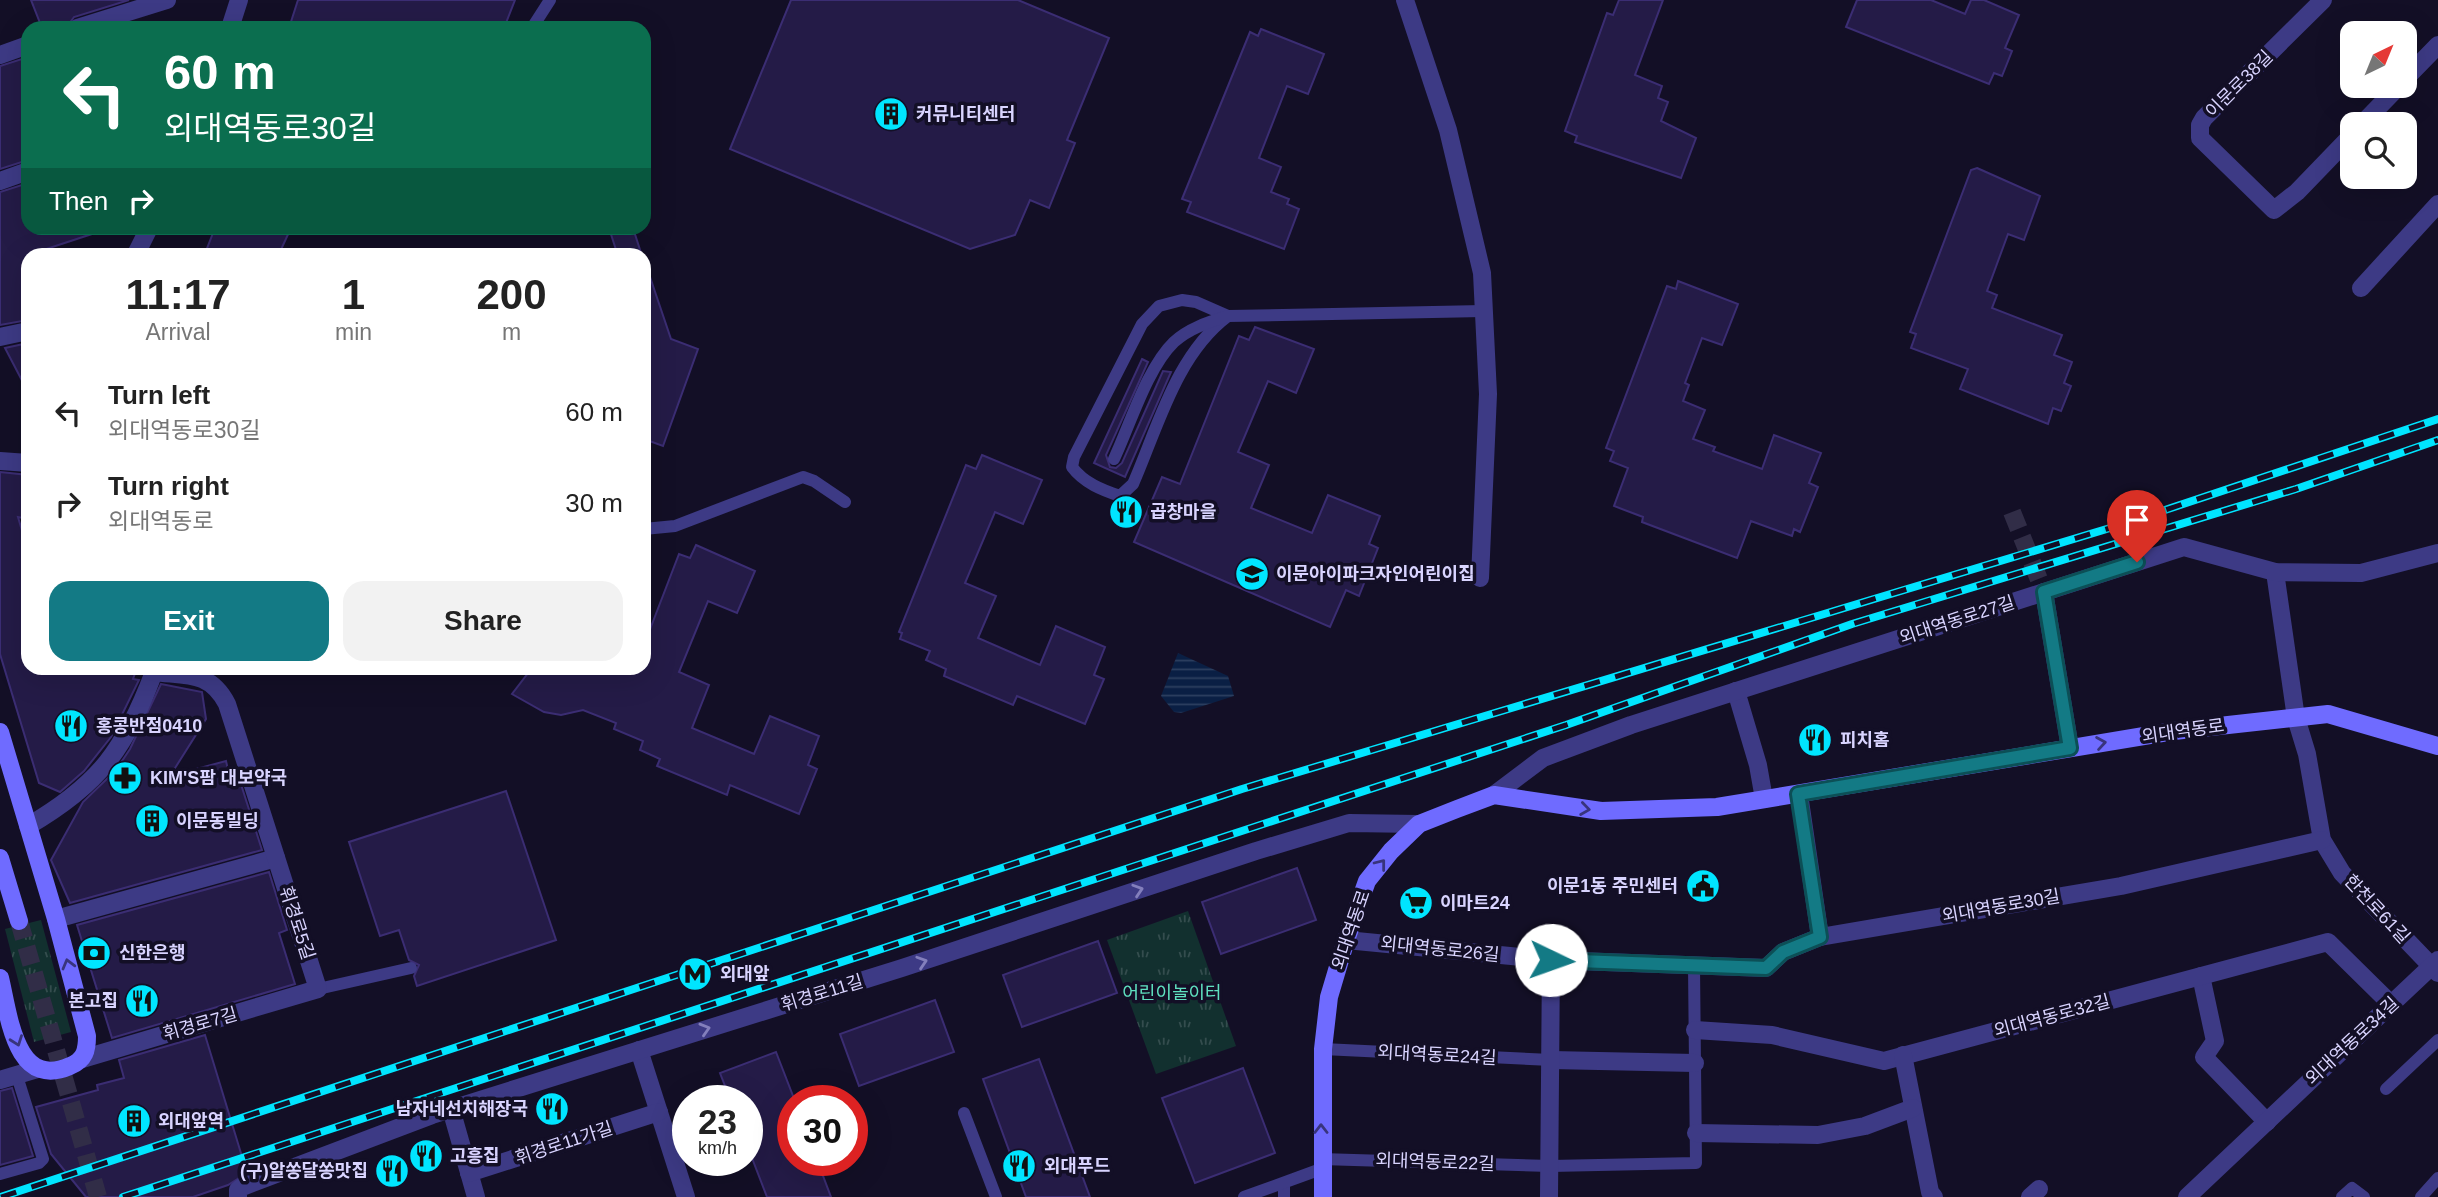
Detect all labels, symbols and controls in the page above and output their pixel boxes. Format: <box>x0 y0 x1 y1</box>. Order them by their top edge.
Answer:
north arrow <box>2340 21 2417 98</box>
map controls <box>2340 21 2417 189</box>
text: 60 m <box>164 45 276 99</box>
street label: 이문로38길 <box>2201 46 2277 122</box>
icon: left <box>49 49 140 140</box>
building icon: 커뮤니티센터 <box>872 95 910 133</box>
place label: 커뮤니티센터 <box>916 104 1015 124</box>
text: 외대역동로30길 <box>164 110 376 146</box>
button: search <box>2340 112 2417 189</box>
icon: right <box>122 182 160 220</box>
text: Then <box>49 186 108 216</box>
text: 11:17 <box>125 271 231 318</box>
text: 1 <box>342 271 365 318</box>
text: 200 <box>476 271 547 318</box>
text: Arrival <box>145 319 211 345</box>
text: min <box>335 319 372 345</box>
text: m <box>502 319 521 345</box>
text: Turn left <box>108 380 210 410</box>
icon: left <box>49 394 87 432</box>
text: 60 m <box>565 397 623 427</box>
text: 외대역동로30길 <box>108 417 261 443</box>
text: Turn right <box>108 471 229 501</box>
icon: right <box>49 485 87 523</box>
text: 30 m <box>565 488 623 518</box>
pin <box>2107 490 2167 562</box>
restaurant icon: 곱창마을 <box>1107 493 1145 531</box>
icon: arrive <box>2118 501 2156 539</box>
place label: 곱창마을 <box>1150 502 1216 522</box>
text: 외대역동로 <box>108 508 214 534</box>
school or university icon: 이문아이파크자인어린이집 <box>1233 555 1271 593</box>
place label: 이문아이파크자인어린이집 <box>1276 564 1475 584</box>
button: Exit <box>49 581 329 661</box>
button: Share <box>343 581 623 661</box>
street label: 외대역동로27길 <box>1897 592 2017 648</box>
restaurant icon: 홍콩반점0410 <box>52 707 90 745</box>
street label: 외대역동로 <box>2141 715 2225 747</box>
place label: 홍콩반점0410 <box>96 716 202 736</box>
restaurant icon: 피치홈 <box>1796 721 1834 759</box>
place label: 피치홈 <box>1840 730 1890 750</box>
one-way arrow <box>2095 736 2107 751</box>
pharmacy icon: KIM'S팜 대보약국 <box>106 759 144 797</box>
place label: KIM'S팜 대보약국 <box>150 768 287 788</box>
one-way arrow <box>1579 801 1591 816</box>
building icon: 이문동빌딩 <box>133 802 171 840</box>
place label: 이문동빌딩 <box>176 811 259 831</box>
one-way arrow <box>1373 859 1386 871</box>
public building icon: 이문1동 주민센터 <box>1684 867 1722 905</box>
street label: 한천로61길 <box>2340 871 2414 947</box>
place label: 이문1동 주민센터 <box>1547 876 1678 896</box>
street label: 휘경로5길 <box>276 884 318 962</box>
one-way arrow <box>1131 884 1143 898</box>
supermarket icon: 이마트24 <box>1397 884 1435 922</box>
street label: 외대역동로30길 <box>1940 886 2062 926</box>
street label: 외대역동로 <box>1328 888 1374 972</box>
place label: 이마트24 <box>1440 893 1510 913</box>
position arrow <box>1514 923 1588 997</box>
street label: 외대역동로26길 <box>1380 933 1500 965</box>
bank icon: 신한은행 <box>75 934 113 972</box>
place label: 신한은행 <box>119 943 185 963</box>
metro station icon: 외대앞 <box>676 955 714 993</box>
one-way arrow <box>915 956 927 970</box>
one-way arrow <box>62 958 76 970</box>
place label: 외대앞 <box>720 964 770 984</box>
street label: 휘경로11길 <box>778 971 866 1015</box>
restaurant icon: 본고집 <box>123 982 161 1020</box>
park label: 어린이놀이터 <box>1122 983 1222 1003</box>
place label: 본고집 <box>68 991 118 1011</box>
street label: 외대역동로32길 <box>1992 991 2112 1041</box>
street label: 외대역동로34길 <box>2302 993 2402 1089</box>
street label: 휘경로7길 <box>161 1004 239 1044</box>
one-way arrow <box>698 1023 710 1038</box>
one-way arrow <box>9 1035 23 1047</box>
street label: 외대역동로24길 <box>1377 1042 1497 1068</box>
speed limit sign: 30 <box>777 1085 868 1176</box>
restaurant icon: 남자네선치해장국 <box>533 1090 571 1128</box>
place label: 남자네선치해장국 <box>396 1099 528 1119</box>
building icon: 외대앞역 <box>115 1102 153 1140</box>
text: 23 <box>698 1102 737 1141</box>
place label: 외대앞역 <box>158 1111 224 1131</box>
street label: 휘경로11가길 <box>513 1118 615 1168</box>
one-way arrow <box>1313 1123 1329 1134</box>
restaurant icon: 고흥집 <box>407 1137 445 1175</box>
text: km/h <box>698 1138 737 1158</box>
place label: 고흥집 <box>450 1146 500 1166</box>
restaurant icon: 외대푸드 <box>1000 1147 1038 1185</box>
street label: 외대역동로22길 <box>1375 1150 1495 1174</box>
restaurant icon: (구)알쏭달쏭맛집 <box>373 1152 411 1190</box>
place label: 외대푸드 <box>1044 1156 1110 1176</box>
place label: (구)알쏭달쏭맛집 <box>240 1161 368 1181</box>

